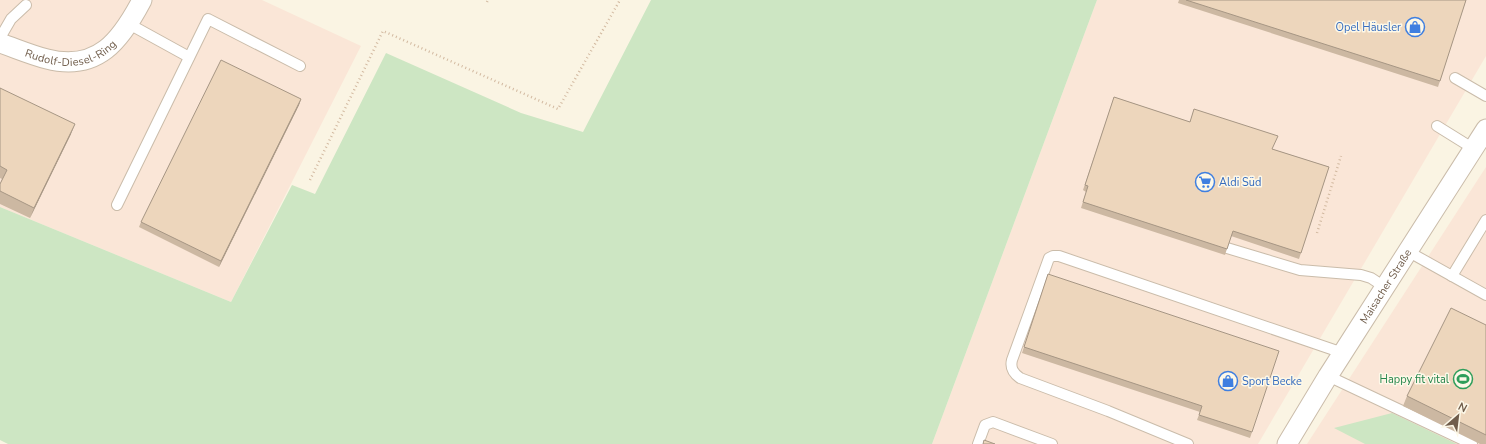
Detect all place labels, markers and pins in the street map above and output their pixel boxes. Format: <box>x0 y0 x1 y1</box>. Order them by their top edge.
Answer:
shop icon: Opel Häusler <box>1404 16 1426 38</box>
place label: Opel Häusler <box>1336 20 1401 35</box>
supermarket icon: Aldi Süd <box>1194 171 1216 193</box>
place label: Aldi Süd <box>1219 175 1261 190</box>
sports icon: Happy fit vital <box>1452 368 1474 390</box>
shop icon: Sport Becke <box>1217 370 1239 392</box>
place label: Happy fit vital <box>1380 372 1450 387</box>
place label: Sport Becke <box>1242 374 1302 389</box>

